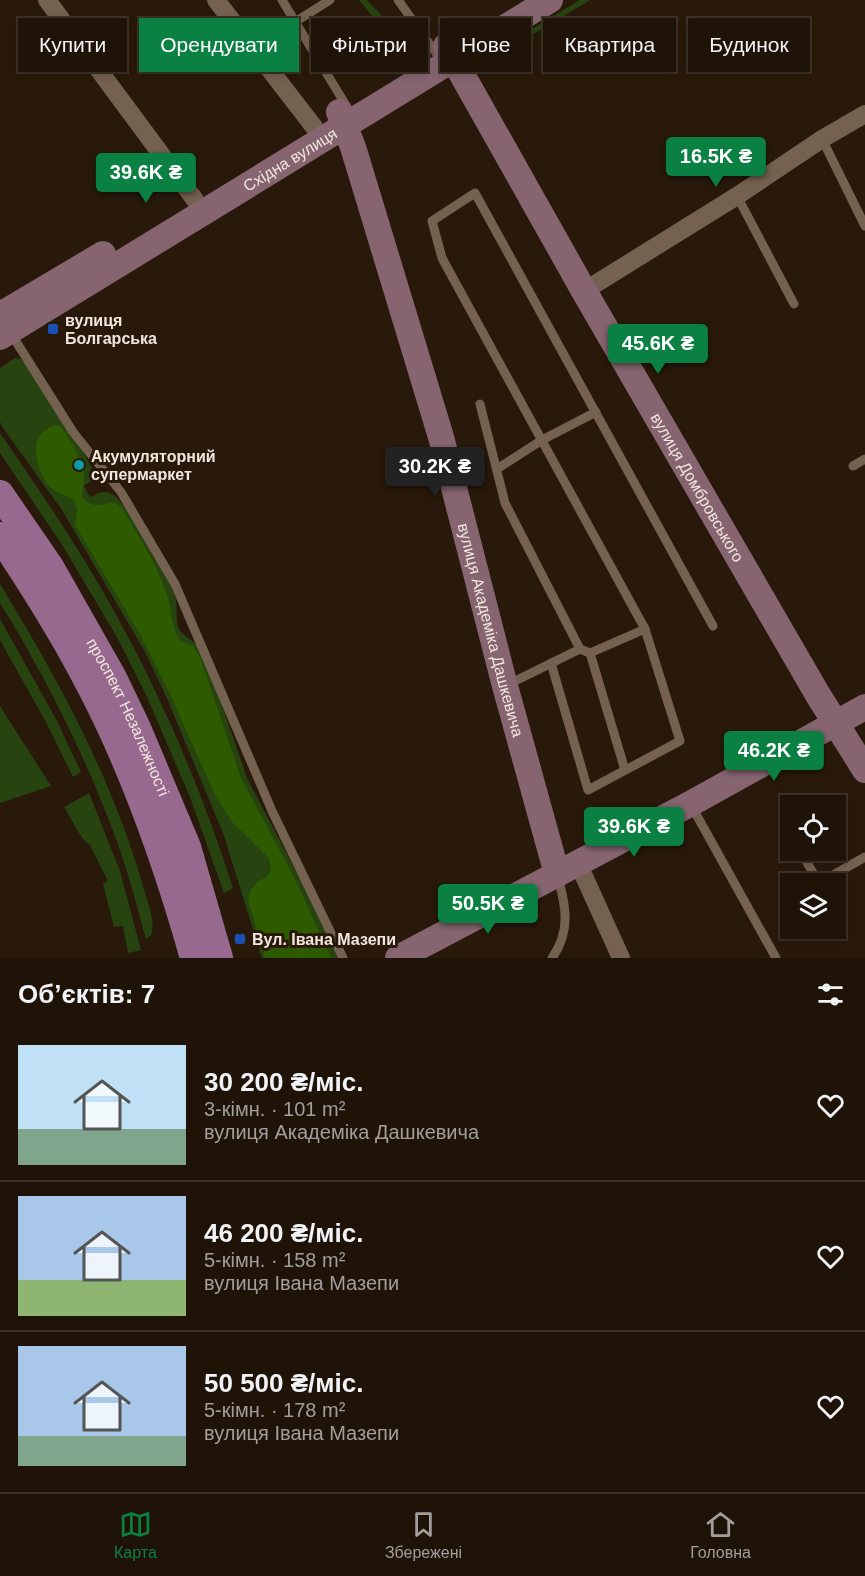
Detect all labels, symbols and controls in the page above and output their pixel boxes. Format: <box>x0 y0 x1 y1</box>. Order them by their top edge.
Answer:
chip: Купити <box>18 18 127 72</box>
chip: Орендувати <box>139 18 299 72</box>
chip: Фільтри <box>311 18 428 72</box>
chip: Нове <box>440 18 531 72</box>
chip: Квартира <box>543 18 676 72</box>
chip: Будинок <box>688 18 810 72</box>
street label: Східна вулиця <box>240 125 340 195</box>
pin: 16.5K ₴ <box>661 137 771 188</box>
text: 16.5K ₴ <box>680 145 752 167</box>
pin: 39.6K ₴ <box>91 153 201 204</box>
text: 39.6K ₴ <box>110 161 182 183</box>
place label: вулиця Болгарська <box>65 312 157 347</box>
marker: вулиця Болгарська <box>46 322 60 336</box>
pin: 45.6K ₴ <box>603 324 713 375</box>
text: 45.6K ₴ <box>622 332 694 354</box>
street label: вулиця Домбровського <box>647 410 747 565</box>
pin: 30.2K ₴ <box>380 447 490 498</box>
place label: Акумуляторний супермаркет <box>91 448 216 483</box>
text: 30.2K ₴ <box>399 455 471 477</box>
marker: Акумуляторний супермаркет <box>72 458 86 472</box>
street label: вулиця Академіка Дашкевича <box>454 521 527 739</box>
street label: проспект Незалежності <box>83 635 173 799</box>
pin: 46.2K ₴ <box>719 731 829 782</box>
text: 46.2K ₴ <box>738 739 810 761</box>
map controls <box>780 795 846 939</box>
button: locate <box>780 795 846 861</box>
pin: 39.6K ₴ <box>579 807 689 858</box>
text: 39.6K ₴ <box>598 815 670 837</box>
button: layers <box>780 873 846 939</box>
pin: 50.5K ₴ <box>433 884 543 935</box>
text: 50.5K ₴ <box>452 892 524 914</box>
place label: Вул. Івана Мазепи <box>252 931 396 948</box>
marker: Вул. Івана Мазепи <box>233 932 247 946</box>
icon: filters <box>814 978 847 1011</box>
text: Об’єктів: 7 <box>18 979 155 1009</box>
text: 30 200 ₴/міс. <box>204 1067 363 1097</box>
icon: home <box>66 1069 138 1141</box>
icon: heart <box>814 1089 847 1122</box>
text: 3-кімн. · 101 m² <box>204 1098 345 1120</box>
text: вулиця Академіка Дашкевича <box>204 1121 479 1143</box>
text: 46 200 ₴/міс. <box>204 1218 363 1248</box>
icon: home <box>66 1220 138 1292</box>
icon: heart <box>814 1240 847 1273</box>
text: 5-кімн. · 158 m² <box>204 1249 345 1271</box>
text: вулиця Івана Мазепи <box>204 1272 399 1294</box>
text: 50 500 ₴/міс. <box>204 1368 363 1398</box>
icon: home <box>66 1370 138 1442</box>
icon: heart <box>814 1390 847 1423</box>
text: 5-кімн. · 178 m² <box>204 1399 345 1421</box>
text: вулиця Івана Мазепи <box>204 1422 399 1444</box>
tab: Карта <box>114 1508 157 1562</box>
tab: Збережені <box>385 1508 462 1562</box>
tab: Головна <box>690 1508 751 1562</box>

